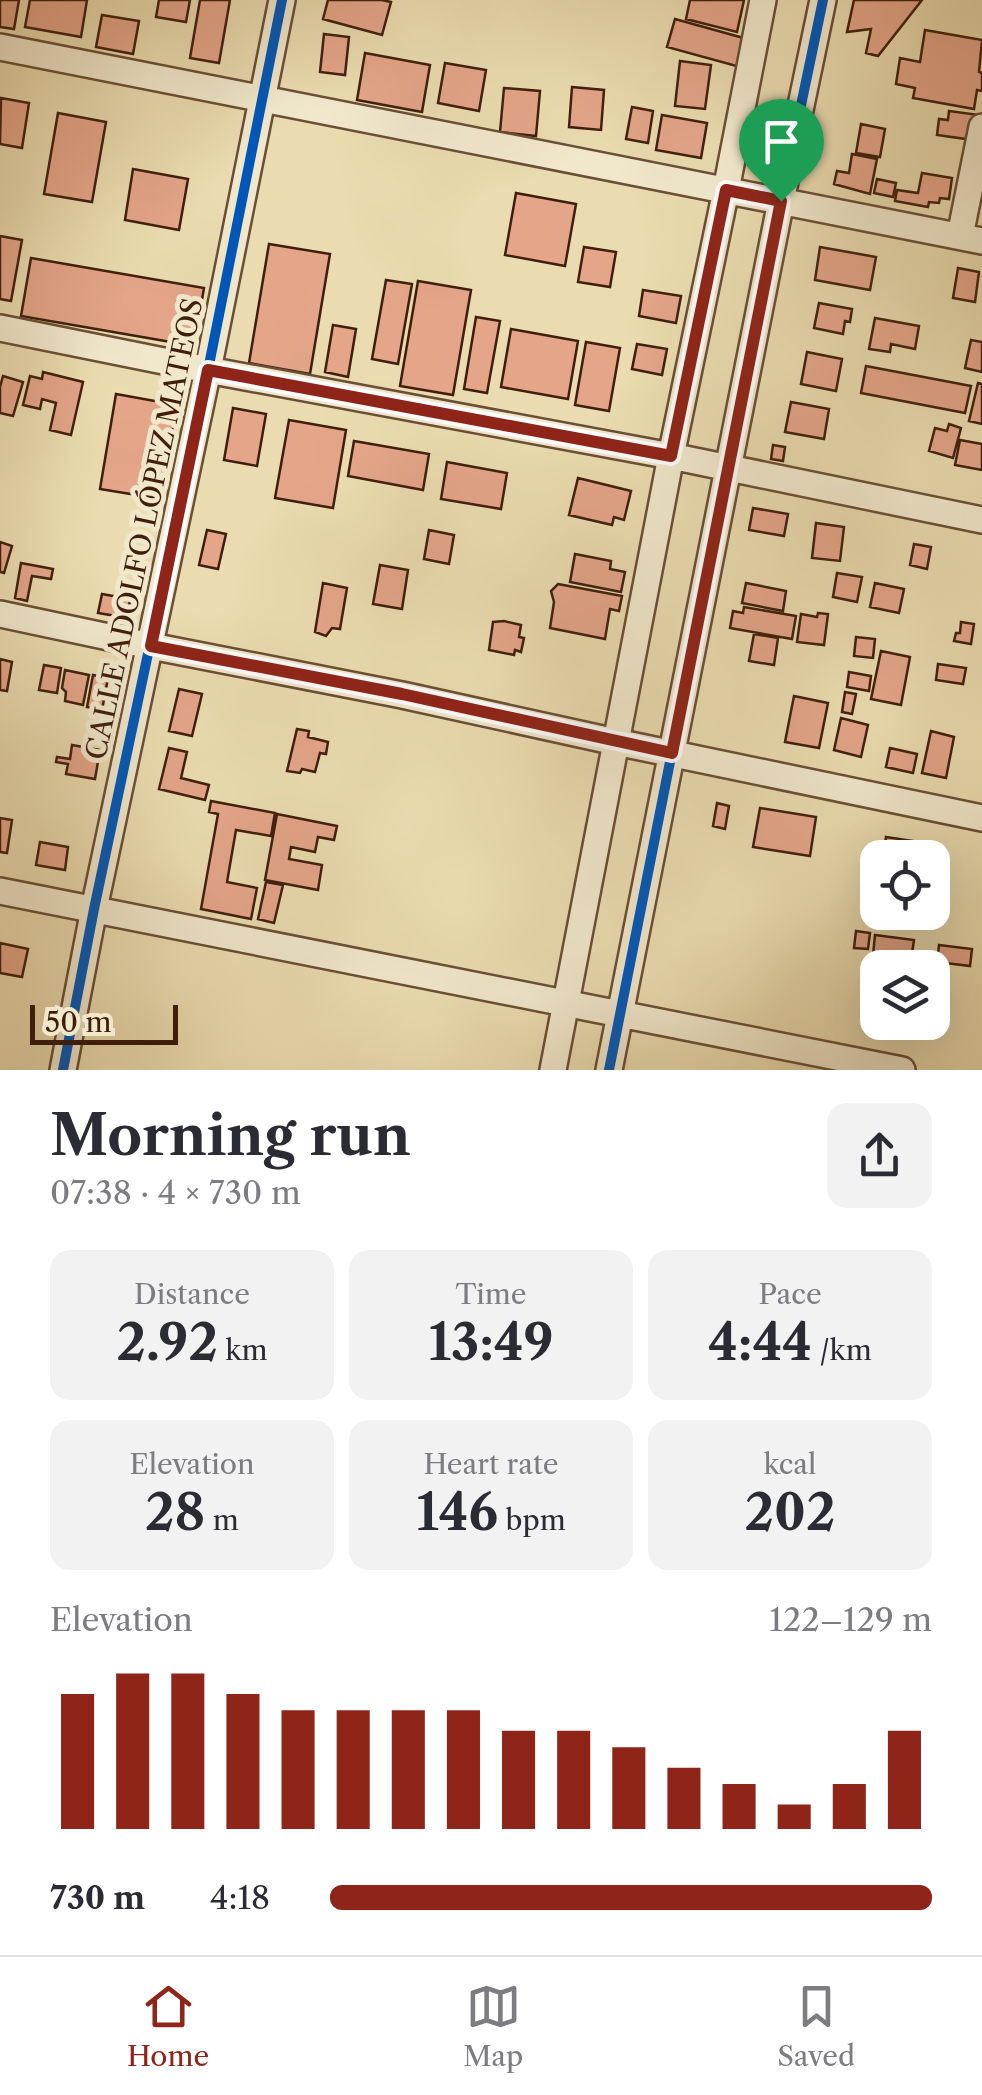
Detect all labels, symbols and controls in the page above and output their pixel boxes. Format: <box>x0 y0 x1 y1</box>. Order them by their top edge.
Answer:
pin <box>739 99 824 202</box>
icon: arrive <box>754 114 809 169</box>
street label: CALLE ADOLFO LÓPEZ MATEOS <box>78 295 210 763</box>
map controls <box>860 840 950 1040</box>
button: locate <box>860 840 950 930</box>
button: layers <box>860 950 950 1040</box>
scale bar <box>30 1000 178 1044</box>
text: 50 m <box>45 1005 112 1039</box>
text: Morning run <box>50 1102 411 1169</box>
button: share <box>827 1103 932 1208</box>
text: 07:38 · 4 × 730 m <box>50 1173 301 1212</box>
text: Distance <box>134 1277 250 1311</box>
text: Time <box>456 1277 526 1311</box>
text: Pace <box>758 1277 822 1311</box>
text: 2.92 <box>116 1311 218 1373</box>
text: 13:49 <box>428 1311 554 1373</box>
text: 4:44 <box>708 1311 812 1373</box>
text: km <box>218 1333 268 1367</box>
text: /km <box>812 1333 872 1367</box>
text: Elevation <box>129 1447 255 1481</box>
text: Heart rate <box>424 1447 558 1481</box>
text: kcal <box>764 1447 816 1481</box>
text: 28 <box>145 1481 205 1543</box>
text: 146 <box>416 1481 498 1543</box>
text: 202 <box>745 1481 835 1543</box>
text: m <box>205 1503 239 1537</box>
text: bpm <box>498 1503 566 1537</box>
text: Elevation <box>50 1600 193 1639</box>
text: 122–129 m <box>769 1600 932 1639</box>
text: 730 m <box>50 1878 145 1917</box>
text: 4:18 <box>210 1878 270 1917</box>
tab: Home <box>127 1979 209 2073</box>
tab: Map <box>463 1979 523 2073</box>
tab: Saved <box>777 1979 855 2073</box>

